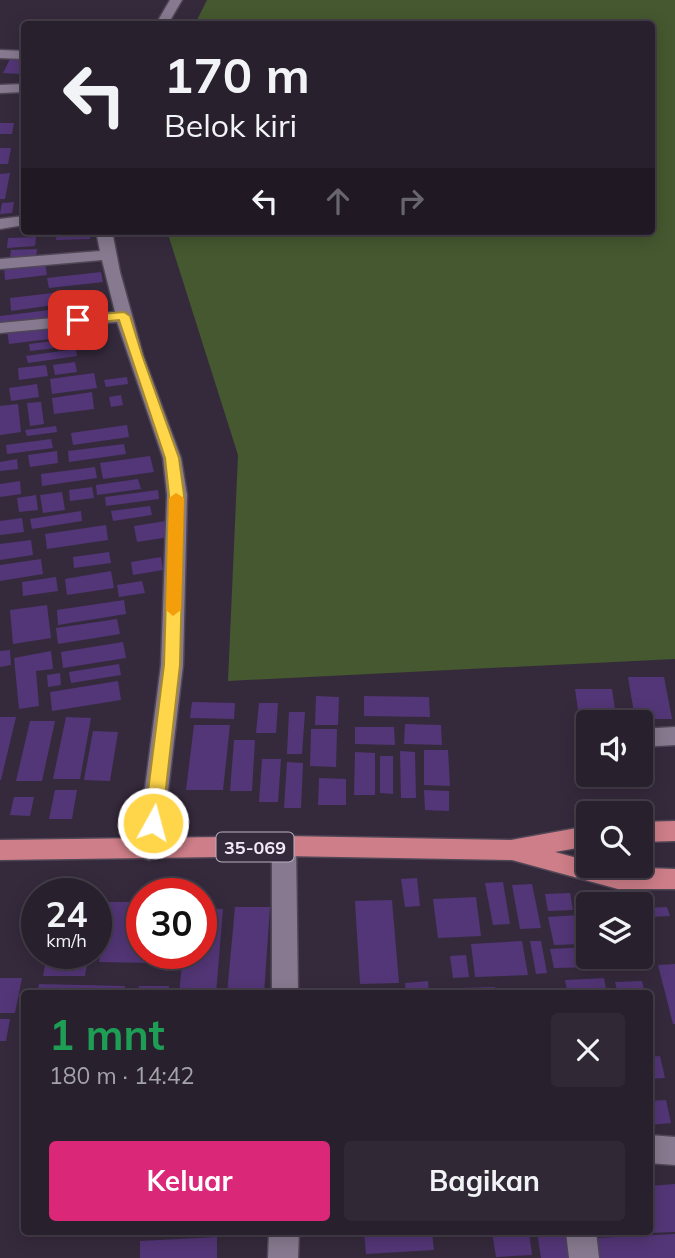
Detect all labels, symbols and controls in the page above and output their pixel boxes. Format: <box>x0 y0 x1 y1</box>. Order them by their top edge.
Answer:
text: 170 m <box>164 44 310 105</box>
icon: left <box>49 49 140 140</box>
text: Belok kiri <box>164 105 297 145</box>
icon: left <box>246 182 284 220</box>
icon: ahead <box>319 182 357 220</box>
icon: right <box>392 182 430 220</box>
pin <box>48 290 108 350</box>
icon: arrive <box>59 301 97 339</box>
map controls <box>576 710 653 969</box>
button: sound <box>576 710 653 787</box>
position arrow <box>116 786 190 860</box>
button: search <box>576 801 653 878</box>
road number: 35-069 <box>216 832 294 862</box>
speed limit sign: 30 <box>126 878 217 969</box>
text: 24 <box>45 892 88 936</box>
button: layers <box>576 892 653 969</box>
text: km/h <box>46 929 87 952</box>
text: 1 mnt <box>49 1008 165 1061</box>
button: close <box>551 1013 625 1087</box>
text: 180 m · 14:42 <box>49 1061 194 1090</box>
button: Keluar <box>49 1141 330 1221</box>
button: Bagikan <box>344 1141 625 1221</box>

